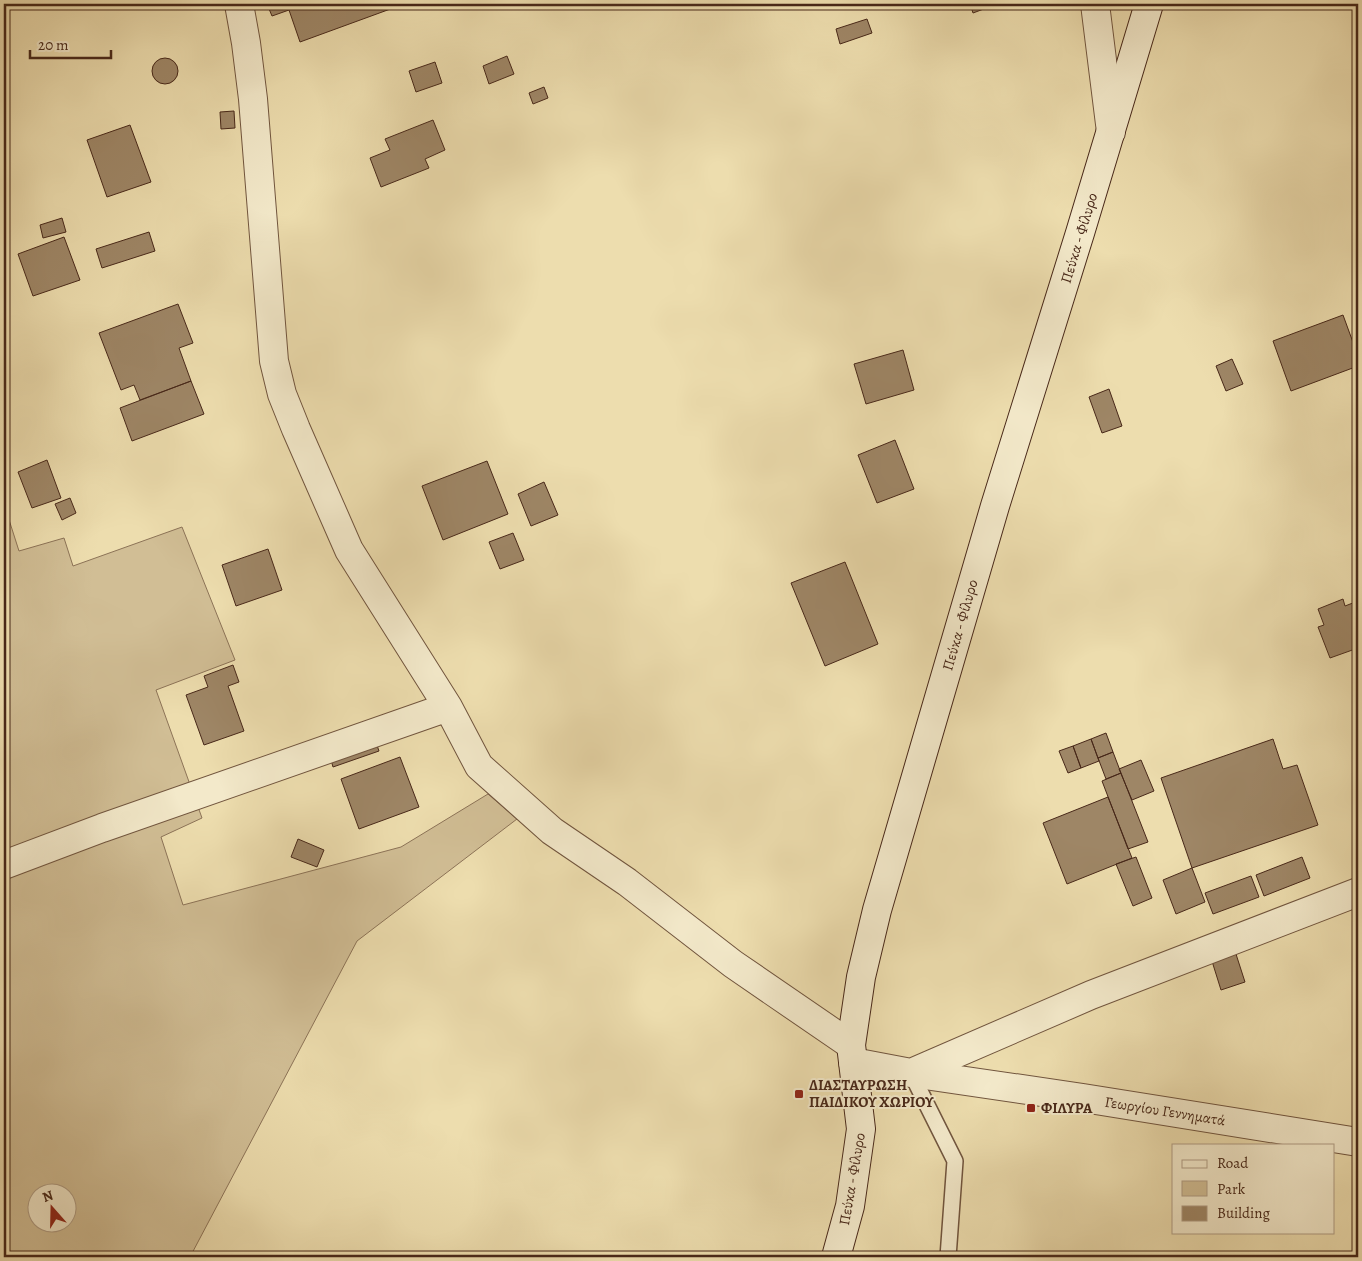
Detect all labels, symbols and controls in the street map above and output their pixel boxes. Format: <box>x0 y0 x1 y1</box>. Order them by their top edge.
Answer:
scale bar <box>30 28 111 60</box>
text: 20 m <box>38 35 69 55</box>
street label: Πεύκα - Φίλυρο <box>1056 190 1102 286</box>
street label: Πεύκα - Φίλυρο <box>937 577 983 673</box>
place label: ΔΙΑΣΤΑΥΡΩΣΗ ΠΑΙΔΙΚΟΥ ΧΩΡΙΟΥ <box>809 1075 934 1112</box>
marker: ΔΙΑΣΤΑΥΡΩΣΗ ΠΑΙΔΙΚΟΥ ΧΩΡΙΟΥ <box>793 1088 805 1100</box>
street label: Γεωργίου Γεννηματά <box>1103 1092 1227 1130</box>
place label: ΦΙΛΥΡΑ <box>1041 1098 1093 1118</box>
marker: ΦΙΛΥΡΑ <box>1025 1102 1037 1114</box>
street label: Πεύκα - Φίλυρο <box>834 1131 870 1227</box>
legend <box>1172 1144 1334 1234</box>
text: Road <box>1217 1153 1249 1173</box>
text: Park <box>1217 1179 1246 1199</box>
north arrow <box>28 1184 78 1234</box>
text: N <box>40 1186 56 1207</box>
text: Building <box>1217 1203 1270 1223</box>

